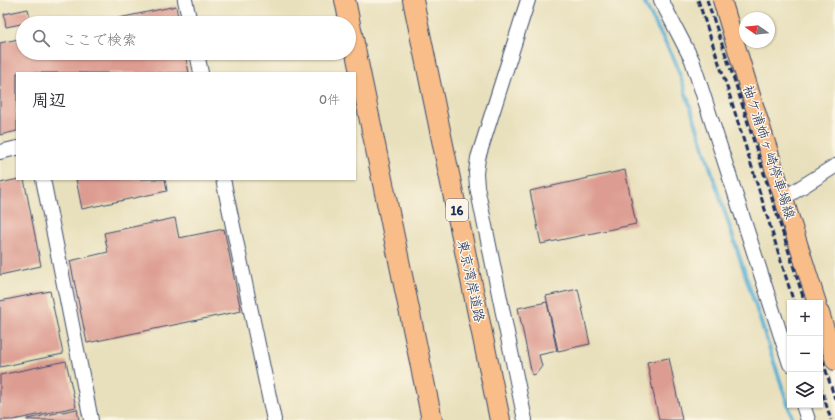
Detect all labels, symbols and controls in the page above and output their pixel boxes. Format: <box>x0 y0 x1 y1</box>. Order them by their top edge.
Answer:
north arrow <box>739 12 775 48</box>
search box <box>16 16 356 60</box>
icon: search <box>30 27 52 49</box>
text: ここで検索 <box>62 31 137 49</box>
street label: 袖ケ浦姉ヶ崎停車場線 <box>739 83 799 221</box>
text: 周辺 <box>32 90 66 110</box>
text: 0件 <box>319 92 340 107</box>
road number: 16 <box>446 199 468 221</box>
street label: 東京湾岸道路 <box>454 238 488 324</box>
map controls <box>787 300 823 408</box>
button: + <box>787 300 823 336</box>
button: − <box>787 336 823 372</box>
button: layers <box>787 372 823 408</box>

